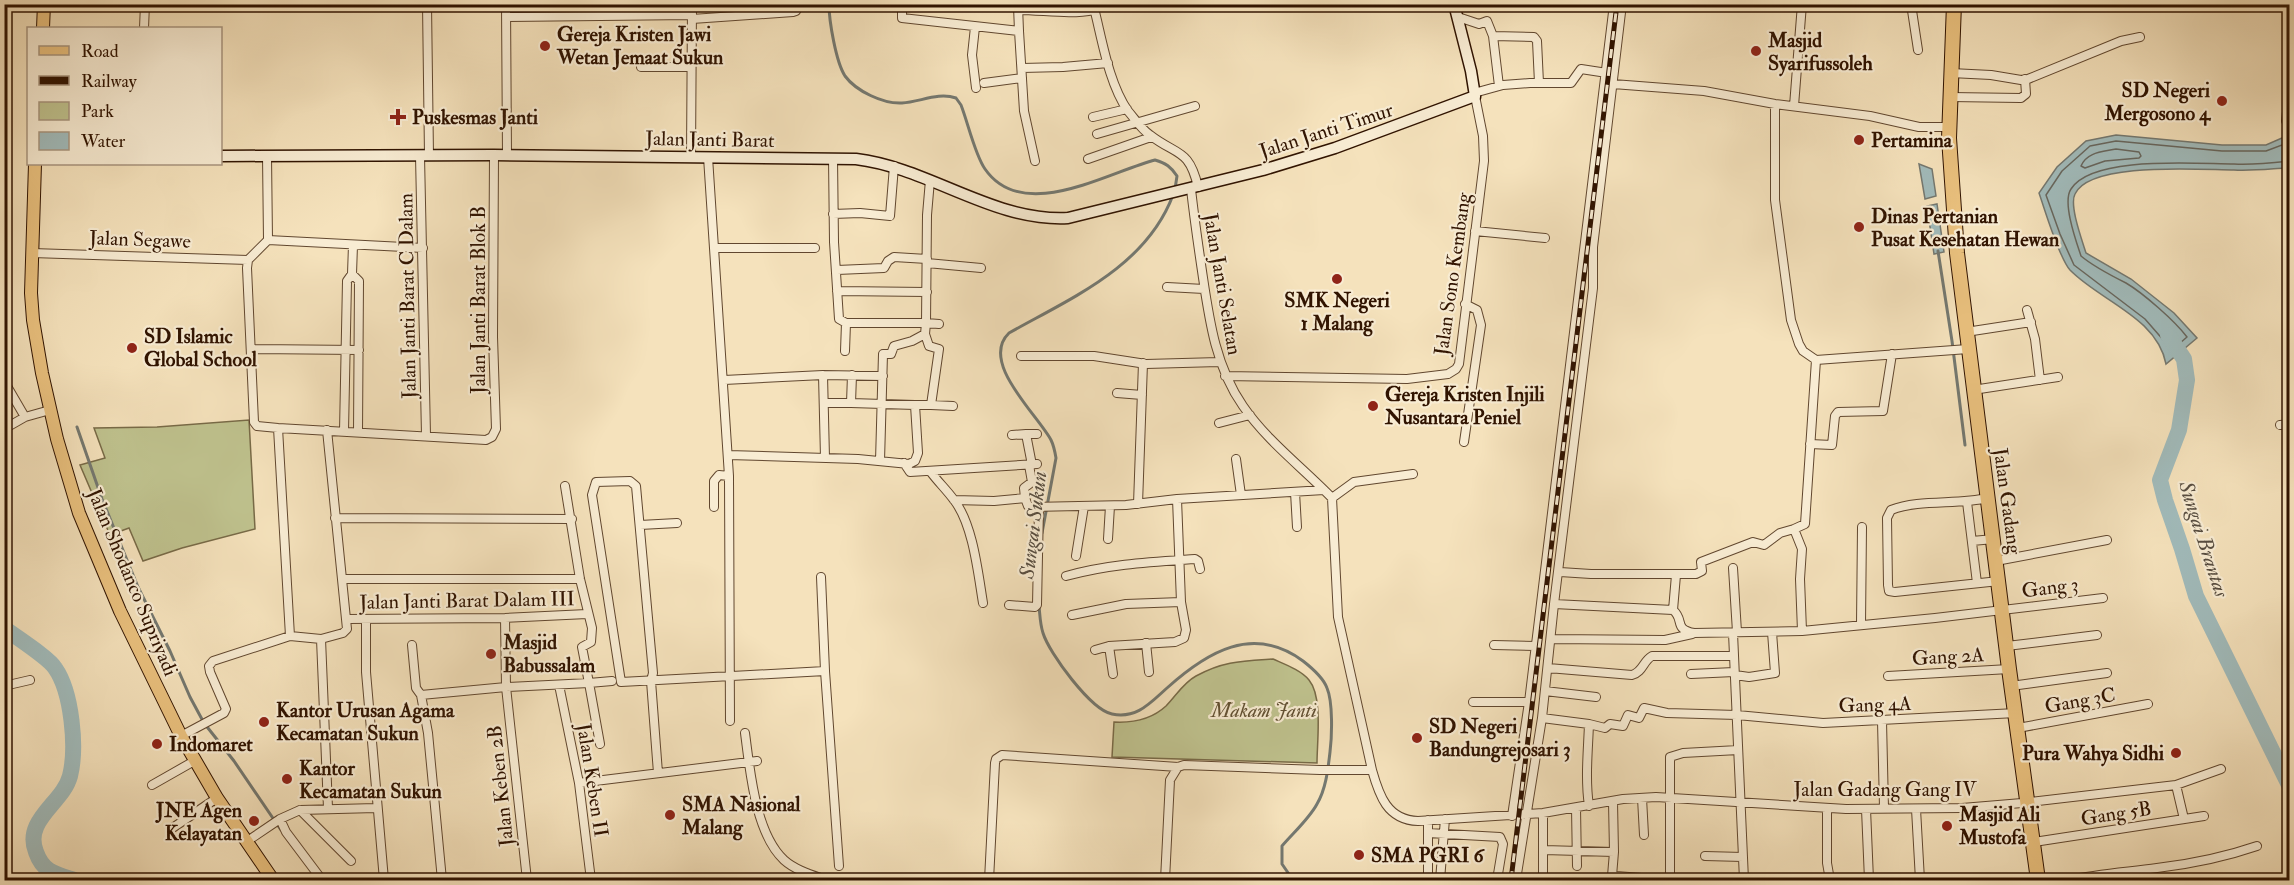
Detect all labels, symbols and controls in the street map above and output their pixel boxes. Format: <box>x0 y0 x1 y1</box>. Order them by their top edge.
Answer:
place label: Gereja Kristen Jawi Wetan Jemaat Sukun <box>556 22 724 70</box>
legend <box>27 27 222 165</box>
place label: Masjid Syarifussoleh <box>1767 28 1873 77</box>
marker: Gereja Kristen Jawi Wetan Jemaat Sukun <box>538 39 552 53</box>
text: Road <box>81 40 119 63</box>
marker: Masjid Syarifussoleh <box>1749 44 1763 58</box>
text: Railway <box>81 70 138 93</box>
place label: SD Negeri Mergosono 4 <box>2103 78 2211 127</box>
marker: SD Negeri Mergosono 4 <box>2215 94 2229 108</box>
street label: Jalan Janti Timur <box>1255 97 1397 164</box>
text: Park <box>81 100 114 123</box>
place label: Puskesmas Janti <box>412 105 539 130</box>
marker: Puskesmas Janti <box>389 108 407 126</box>
street label: Jalan Janti Barat <box>644 126 775 153</box>
place label: Pertamina <box>1871 128 1953 153</box>
text: Water <box>80 130 125 153</box>
marker: Pertamina <box>1852 133 1866 147</box>
street label: Jalan Sono Kembang <box>1429 190 1476 358</box>
street label: Jalan Janti Barat C Dalam <box>393 192 422 400</box>
place label: Dinas Pertanian Pusat Kesehatan Hewan <box>1871 204 2060 252</box>
street label: Jalan Janti Barat Blok B <box>466 206 491 395</box>
street label: Jalan Janti Selatan <box>1198 210 1247 357</box>
marker: Dinas Pertanian Pusat Kesehatan Hewan <box>1852 220 1866 234</box>
street label: Jalan Segawe <box>88 225 191 254</box>
marker: SMK Negeri 1 Malang <box>1330 272 1344 286</box>
place label: SMK Negeri 1 Malang <box>1284 288 1390 337</box>
place label: SD Islamic Global School <box>144 324 258 372</box>
marker: SD Islamic Global School <box>125 341 139 355</box>
place label: Gereja Kristen Injili Nusantara Peniel <box>1384 382 1545 430</box>
marker: Gereja Kristen Injili Nusantara Peniel <box>1366 399 1380 413</box>
street label: Jalan Gadang <box>1988 445 2027 557</box>
water label: Sungai Sukun <box>1013 470 1053 581</box>
water label: Sungai Brantas <box>2172 477 2235 602</box>
street label: Jalan Shodanco Supriyadi <box>80 484 183 680</box>
street label: Gang 3 <box>2020 572 2080 603</box>
street label: Jalan Janti Barat Dalam III <box>358 586 575 615</box>
place label: Masjid Babussalam <box>502 630 596 678</box>
street label: Gang 2A <box>1911 642 1985 671</box>
marker: Masjid Babussalam <box>484 647 498 661</box>
street label: Gang 3C <box>2043 682 2118 719</box>
street label: Gang 4A <box>1838 691 1912 718</box>
place label: Kantor Urusan Agama Kecamatan Sukun <box>276 698 455 746</box>
park label: Makam Janti <box>1210 698 1317 723</box>
place label: SD Negeri Bandungrejosari 3 <box>1429 714 1571 763</box>
marker: Kantor Urusan Agama Kecamatan Sukun <box>257 715 271 729</box>
street label: Jalan Keben II <box>571 720 614 839</box>
street label: Jalan Keben 2B <box>482 724 519 849</box>
marker: SD Negeri Bandungrejosari 3 <box>1410 731 1424 745</box>
place label: Indomaret <box>169 732 253 757</box>
marker: Indomaret <box>150 737 164 751</box>
place label: Pura Wahya Sidhi <box>2022 741 2165 767</box>
marker: Pura Wahya Sidhi <box>2169 746 2183 760</box>
place label: Kantor Kecamatan Sukun <box>299 756 442 804</box>
marker: Kantor Kecamatan Sukun <box>280 772 294 786</box>
street label: Jalan Gadang Gang IV <box>1793 777 1977 802</box>
place label: SMA Nasional Malang <box>681 792 801 841</box>
street label: Gang 5B <box>2079 796 2153 831</box>
place label: JNE Agen Kelayatan <box>155 798 243 847</box>
place label: Masjid Ali Mustofa <box>1958 802 2041 850</box>
marker: SMA Nasional Malang <box>663 808 677 822</box>
marker: JNE Agen Kelayatan <box>247 814 261 828</box>
marker: Masjid Ali Mustofa <box>1940 819 1954 833</box>
place label: SMA PGRI 6 <box>1371 843 1485 868</box>
marker: SMA PGRI 6 <box>1352 848 1366 862</box>

